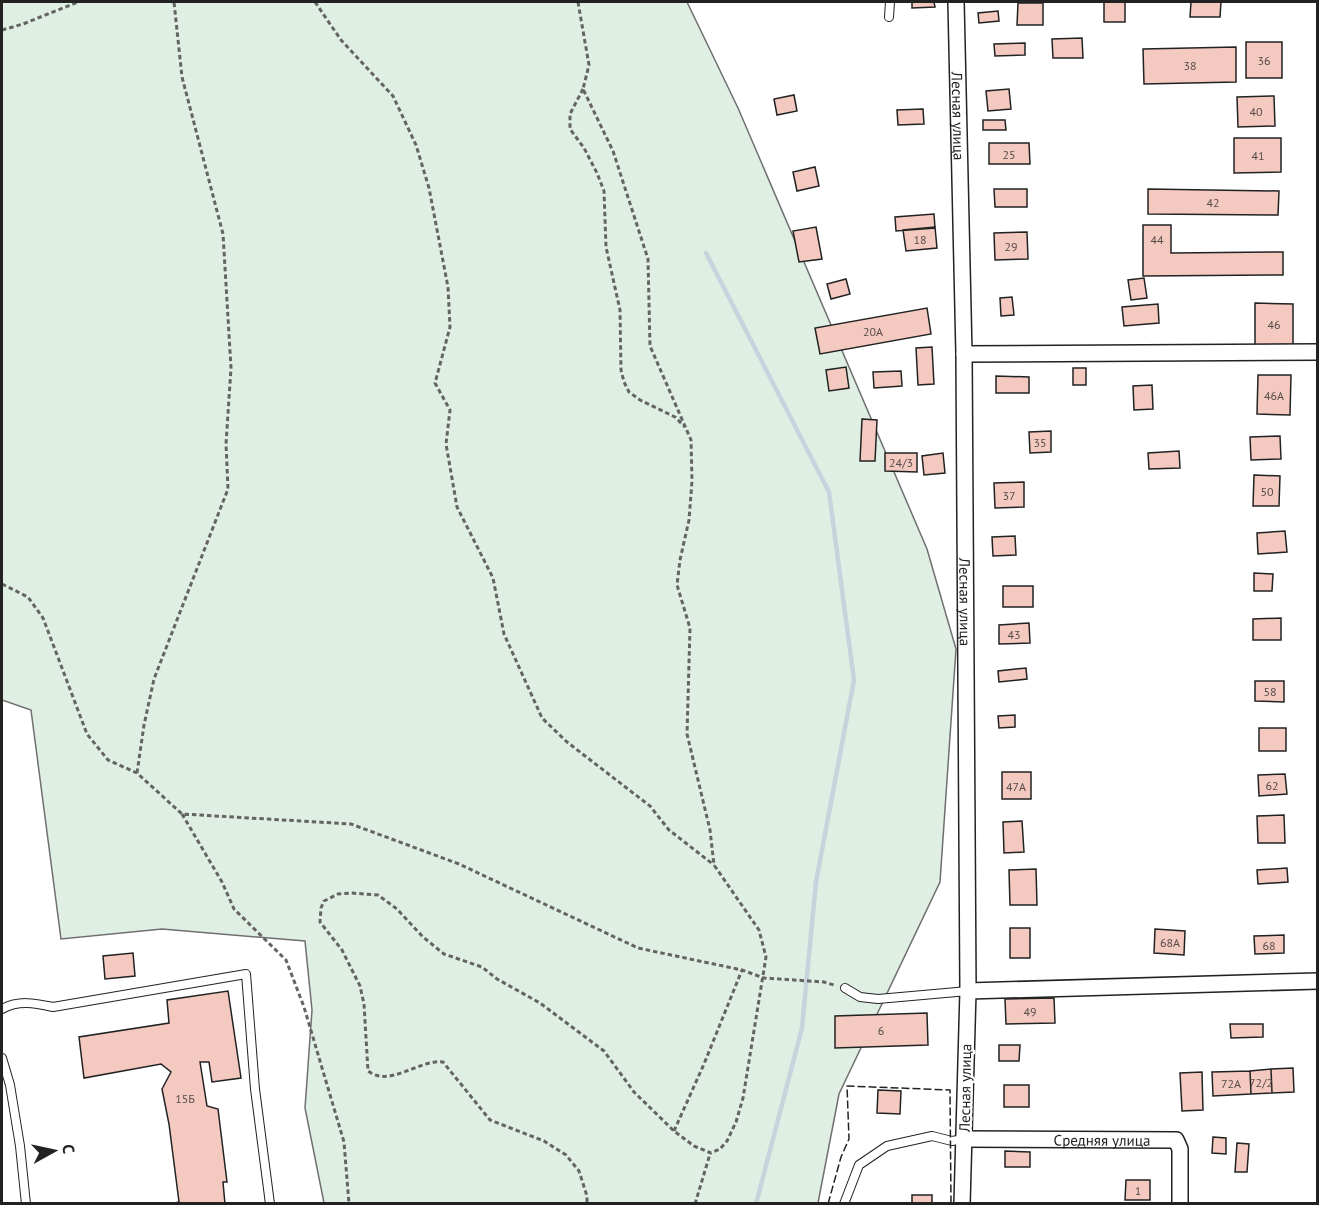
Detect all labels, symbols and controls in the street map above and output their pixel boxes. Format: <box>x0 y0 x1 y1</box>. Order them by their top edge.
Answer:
house number: 36 <box>1257 53 1271 68</box>
house number: 38 <box>1183 58 1197 73</box>
street label: Лесная улица <box>948 70 969 160</box>
house number: 40 <box>1249 104 1263 119</box>
house number: 25 <box>1002 147 1016 162</box>
house number: 41 <box>1251 148 1265 163</box>
house number: 42 <box>1206 195 1220 210</box>
house number: 18 <box>913 232 927 247</box>
house number: 44 <box>1150 232 1164 247</box>
house number: 29 <box>1004 239 1018 254</box>
house number: 46 <box>1267 317 1281 332</box>
house number: 20А <box>863 324 883 339</box>
house number: 46А <box>1264 388 1284 403</box>
house number: 35 <box>1033 435 1047 450</box>
house number: 24/3 <box>889 455 913 470</box>
house number: 50 <box>1260 484 1274 499</box>
house number: 37 <box>1002 488 1016 503</box>
street label: Лесная улица <box>956 557 975 646</box>
house number: 43 <box>1007 627 1021 642</box>
house number: 58 <box>1263 684 1277 699</box>
house number: 62 <box>1265 778 1279 793</box>
house number: 47А <box>1006 779 1026 794</box>
house number: 68А <box>1160 935 1180 950</box>
house number: 68 <box>1262 938 1276 953</box>
house number: 49 <box>1023 1004 1037 1019</box>
house number: 6 <box>878 1023 884 1038</box>
street label: Лесная улица <box>955 1044 975 1133</box>
house number: 72/2 <box>1249 1075 1273 1090</box>
house number: 72А <box>1221 1076 1241 1091</box>
house number: 15Б <box>175 1091 195 1106</box>
north arrow <box>24 1121 84 1181</box>
street label: Средняя улица <box>1054 1130 1150 1149</box>
text: С <box>58 1143 79 1155</box>
house number: 1 <box>1135 1183 1141 1198</box>

